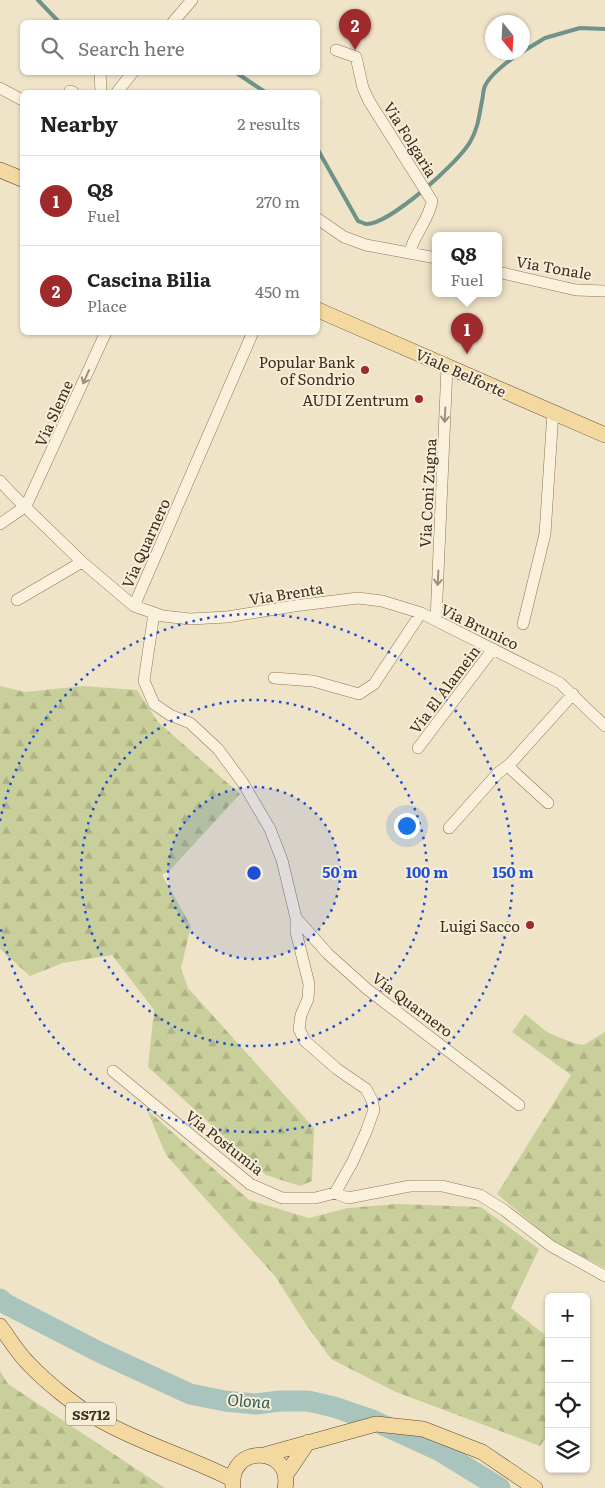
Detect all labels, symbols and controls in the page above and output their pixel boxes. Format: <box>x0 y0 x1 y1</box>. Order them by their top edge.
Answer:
pin: 2 <box>339 9 371 50</box>
north arrow <box>485 15 530 60</box>
search box <box>20 20 320 75</box>
icon: search <box>38 34 66 62</box>
text: Search here <box>78 34 185 62</box>
street label: Via Folgaria <box>379 97 444 182</box>
text: Nearby <box>40 107 118 138</box>
text: 2 results <box>237 111 300 135</box>
text: Q8 <box>87 175 113 203</box>
text: 1 <box>53 189 59 213</box>
text: 270 m <box>256 189 300 213</box>
text: Fuel <box>87 203 120 227</box>
popup <box>432 232 502 297</box>
text: Q8 <box>450 239 477 267</box>
street label: Via Tonale <box>514 249 594 285</box>
text: Cascina Bilia <box>87 265 211 293</box>
text: Fuel <box>450 267 484 291</box>
text: 2 <box>52 279 60 303</box>
text: 450 m <box>255 279 300 303</box>
text: Place <box>87 293 127 317</box>
pin: 1 <box>451 313 483 354</box>
street label: Viale Belforte <box>412 342 510 402</box>
place label: Popular Bank of Sondrio <box>259 350 356 390</box>
marker: Popular Bank of Sondrio <box>359 364 371 376</box>
one-way arrow <box>80 369 90 384</box>
street label: Via Sleme <box>28 376 78 450</box>
place label: AUDI Zentrum <box>302 388 409 411</box>
marker: AUDI Zentrum <box>413 393 425 405</box>
one-way arrow <box>441 407 450 423</box>
street label: Via Coni Zugna <box>413 437 441 548</box>
street label: Via Quarnero <box>115 494 175 592</box>
one-way arrow <box>433 569 443 585</box>
street label: Via Brenta <box>247 576 326 610</box>
street label: Via Brunico <box>437 597 523 655</box>
street label: Via El Alamein <box>403 640 485 738</box>
your location <box>394 813 420 839</box>
text: 50 m <box>322 860 358 883</box>
text: 100 m <box>406 860 448 883</box>
text: 150 m <box>492 860 534 883</box>
centre of rings <box>245 864 263 882</box>
place label: Luigi Sacco <box>439 914 520 937</box>
marker: Luigi Sacco <box>524 919 536 931</box>
street label: Via Quarnero <box>368 966 458 1042</box>
street label: Via Postumia <box>181 1104 270 1181</box>
map controls <box>545 1293 590 1473</box>
button: + <box>545 1293 590 1338</box>
button: − <box>545 1338 590 1383</box>
button: locate <box>545 1383 590 1428</box>
water label: Olona <box>227 1387 272 1414</box>
road number: SS712 <box>66 1402 116 1426</box>
button: layers <box>545 1428 590 1473</box>

